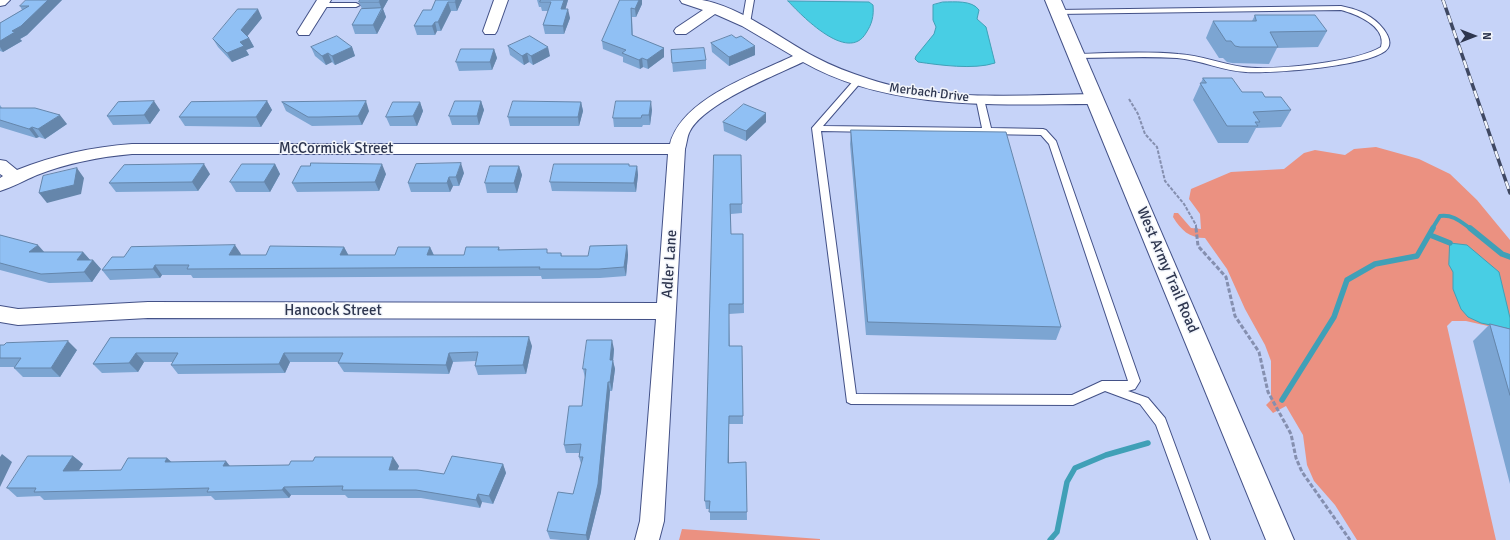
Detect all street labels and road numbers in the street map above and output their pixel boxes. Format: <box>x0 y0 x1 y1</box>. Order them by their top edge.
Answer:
street label: Merbach Drive <box>888 80 970 106</box>
street label: McCormick Street <box>279 140 393 158</box>
street label: West Army Trail Road <box>1132 204 1202 336</box>
street label: Adler Lane <box>659 229 681 299</box>
street label: Hancock Street <box>284 302 382 320</box>

